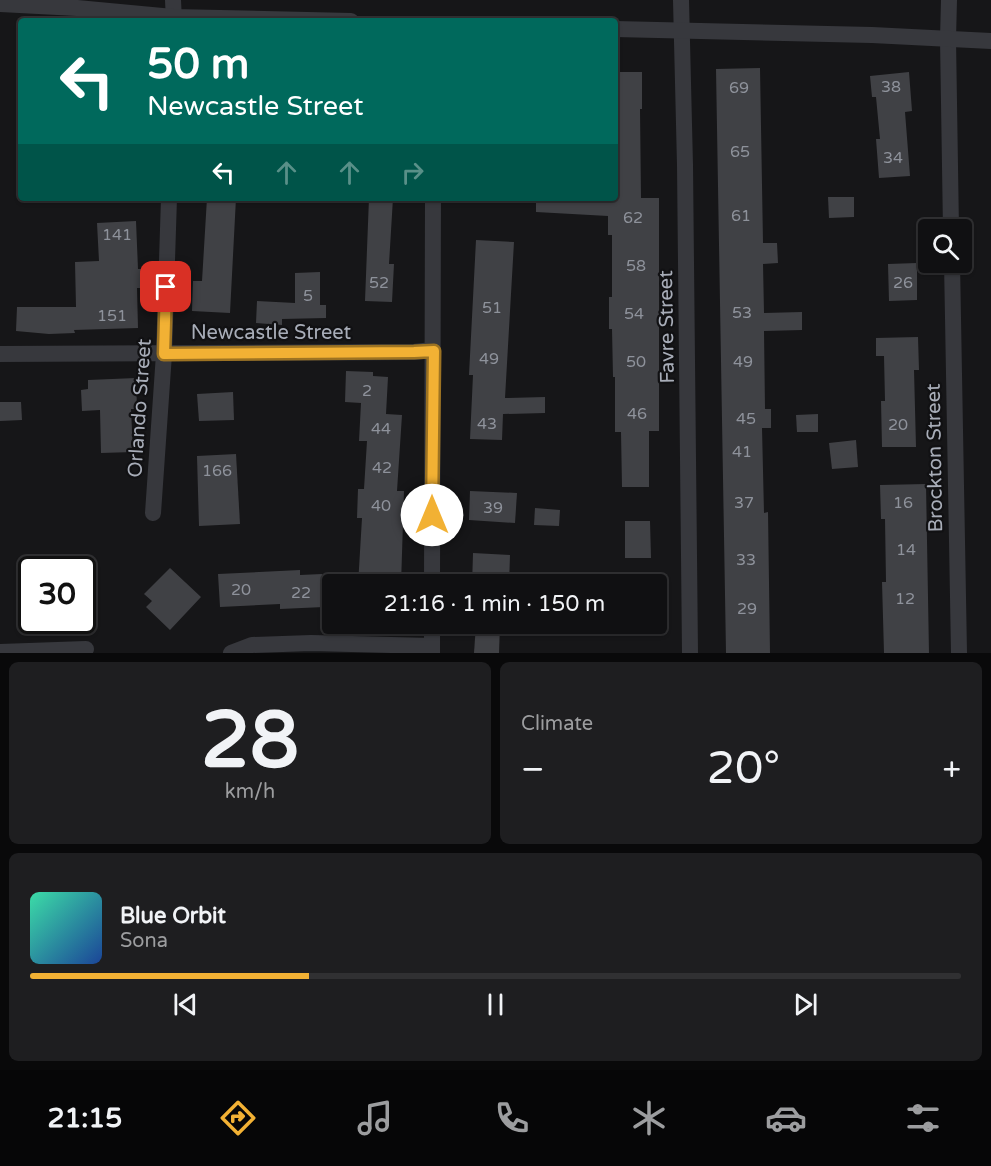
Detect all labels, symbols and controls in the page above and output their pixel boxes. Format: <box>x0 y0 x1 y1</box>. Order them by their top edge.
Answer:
text: 50 m <box>147 39 249 90</box>
icon: left <box>48 42 126 120</box>
house number: 38 <box>881 77 901 97</box>
house number: 69 <box>729 78 749 98</box>
text: Newcastle Street <box>147 90 364 123</box>
house number: 65 <box>730 142 750 162</box>
house number: 34 <box>883 148 903 168</box>
icon: left <box>207 156 240 189</box>
icon: ahead <box>270 156 303 189</box>
icon: ahead <box>333 156 366 189</box>
icon: right <box>396 156 429 189</box>
house number: 61 <box>731 206 751 226</box>
house number: 62 <box>623 208 643 228</box>
map controls <box>918 219 972 273</box>
button: search <box>918 219 972 273</box>
house number: 141 <box>102 225 132 245</box>
house number: 58 <box>626 256 646 276</box>
pin <box>140 261 191 312</box>
icon: arrive <box>149 270 182 303</box>
street label: Favre Street <box>654 270 680 384</box>
house number: 52 <box>369 273 389 293</box>
house number: 26 <box>893 273 913 293</box>
house number: 5 <box>303 286 313 306</box>
house number: 51 <box>482 298 502 318</box>
house number: 53 <box>732 303 752 323</box>
house number: 54 <box>624 304 644 324</box>
house number: 151 <box>97 306 127 326</box>
street label: Newcastle Street <box>191 321 352 345</box>
street label: Orlando Street <box>123 337 157 478</box>
house number: 49 <box>479 349 499 369</box>
house number: 50 <box>626 352 646 372</box>
house number: 49 <box>733 352 753 372</box>
house number: 2 <box>362 381 372 401</box>
street label: Brockton Street <box>922 383 948 533</box>
house number: 46 <box>627 404 647 424</box>
house number: 45 <box>736 409 756 429</box>
house number: 43 <box>477 414 497 434</box>
house number: 20 <box>888 415 908 435</box>
house number: 44 <box>371 419 391 439</box>
house number: 41 <box>732 442 752 462</box>
house number: 42 <box>372 458 392 478</box>
house number: 166 <box>202 461 232 481</box>
position arrow <box>400 483 464 547</box>
house number: 37 <box>734 493 754 513</box>
house number: 16 <box>893 493 913 513</box>
house number: 40 <box>371 496 391 516</box>
house number: 39 <box>483 498 503 518</box>
house number: 14 <box>896 540 916 560</box>
house number: 33 <box>736 550 756 570</box>
speed limit sign: 30 <box>18 556 96 634</box>
house number: 20 <box>231 580 251 600</box>
house number: 22 <box>291 583 311 603</box>
house number: 12 <box>895 589 915 609</box>
text: 21:16 · 1 min · 150 m <box>384 591 605 617</box>
house number: 29 <box>737 599 757 619</box>
text: 28 <box>201 694 299 788</box>
text: Climate <box>521 712 593 736</box>
text: 20° <box>707 742 780 796</box>
text: − <box>521 750 545 789</box>
text: + <box>942 750 961 789</box>
text: km/h <box>225 780 275 804</box>
text: Blue Orbit <box>120 903 226 929</box>
text: Sona <box>120 929 168 953</box>
icon: previous <box>169 988 202 1021</box>
icon: pause <box>479 988 512 1021</box>
icon: next <box>789 988 822 1021</box>
icon: directions <box>217 1097 259 1139</box>
icon: music <box>354 1097 396 1139</box>
icon: phone <box>491 1097 533 1139</box>
icon: climate <box>628 1097 670 1139</box>
icon: car <box>765 1097 807 1139</box>
icon: filters <box>902 1097 944 1139</box>
text: 21:15 <box>47 1102 122 1135</box>

